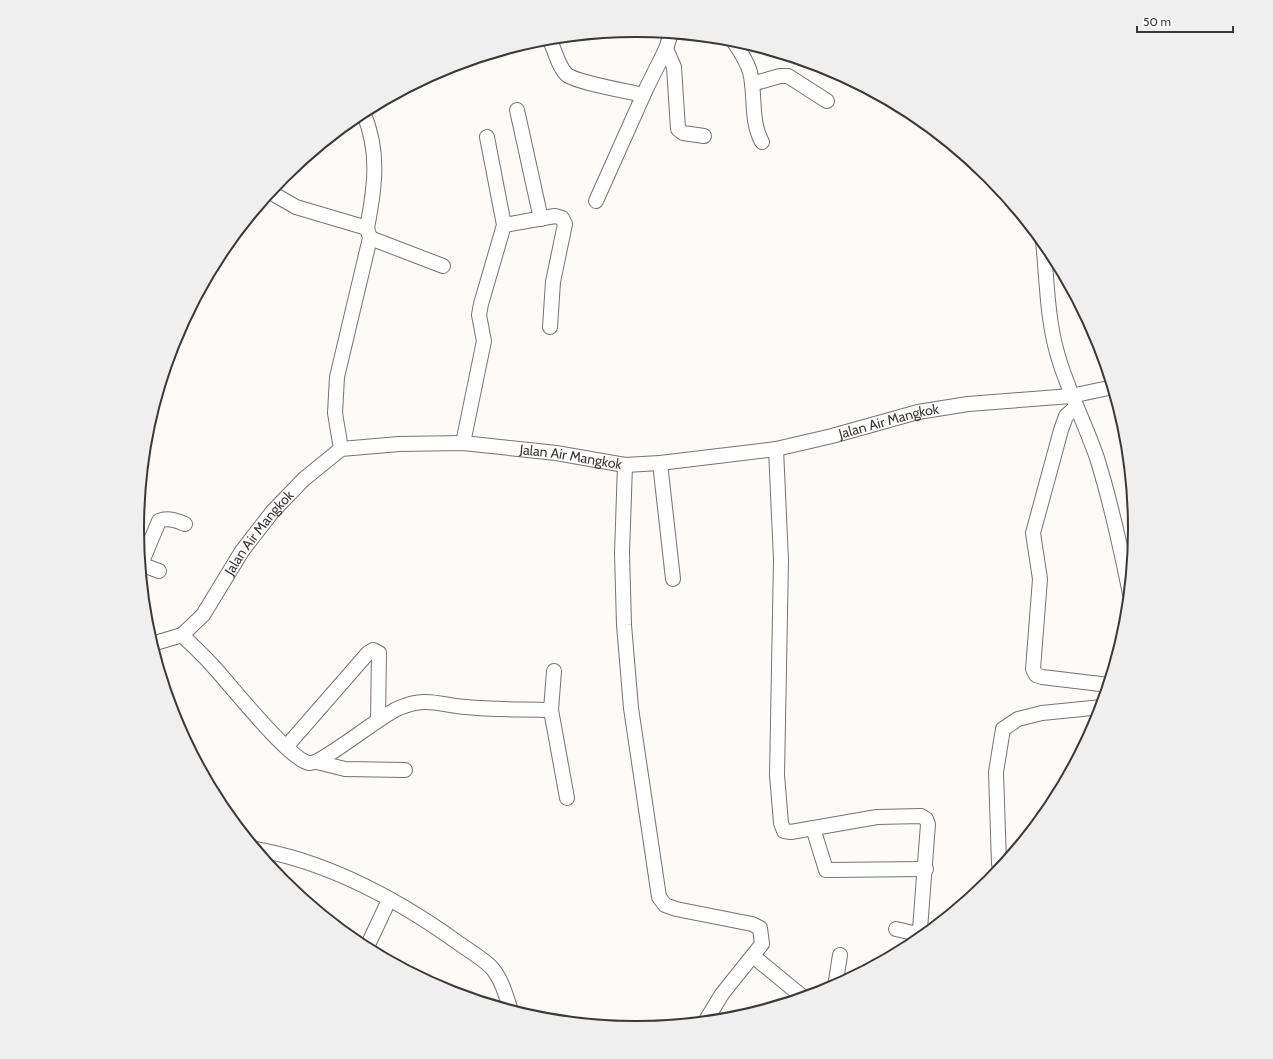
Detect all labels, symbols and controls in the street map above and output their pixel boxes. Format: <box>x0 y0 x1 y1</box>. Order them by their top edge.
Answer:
scale bar <box>1137 8 1233 34</box>
text: 50 m <box>1143 14 1171 29</box>
street label: Jalan Air Mangkok <box>836 400 941 443</box>
street label: Jalan Air Mangkok <box>518 440 624 473</box>
street label: Jalan Air Mangkok <box>220 486 298 579</box>

